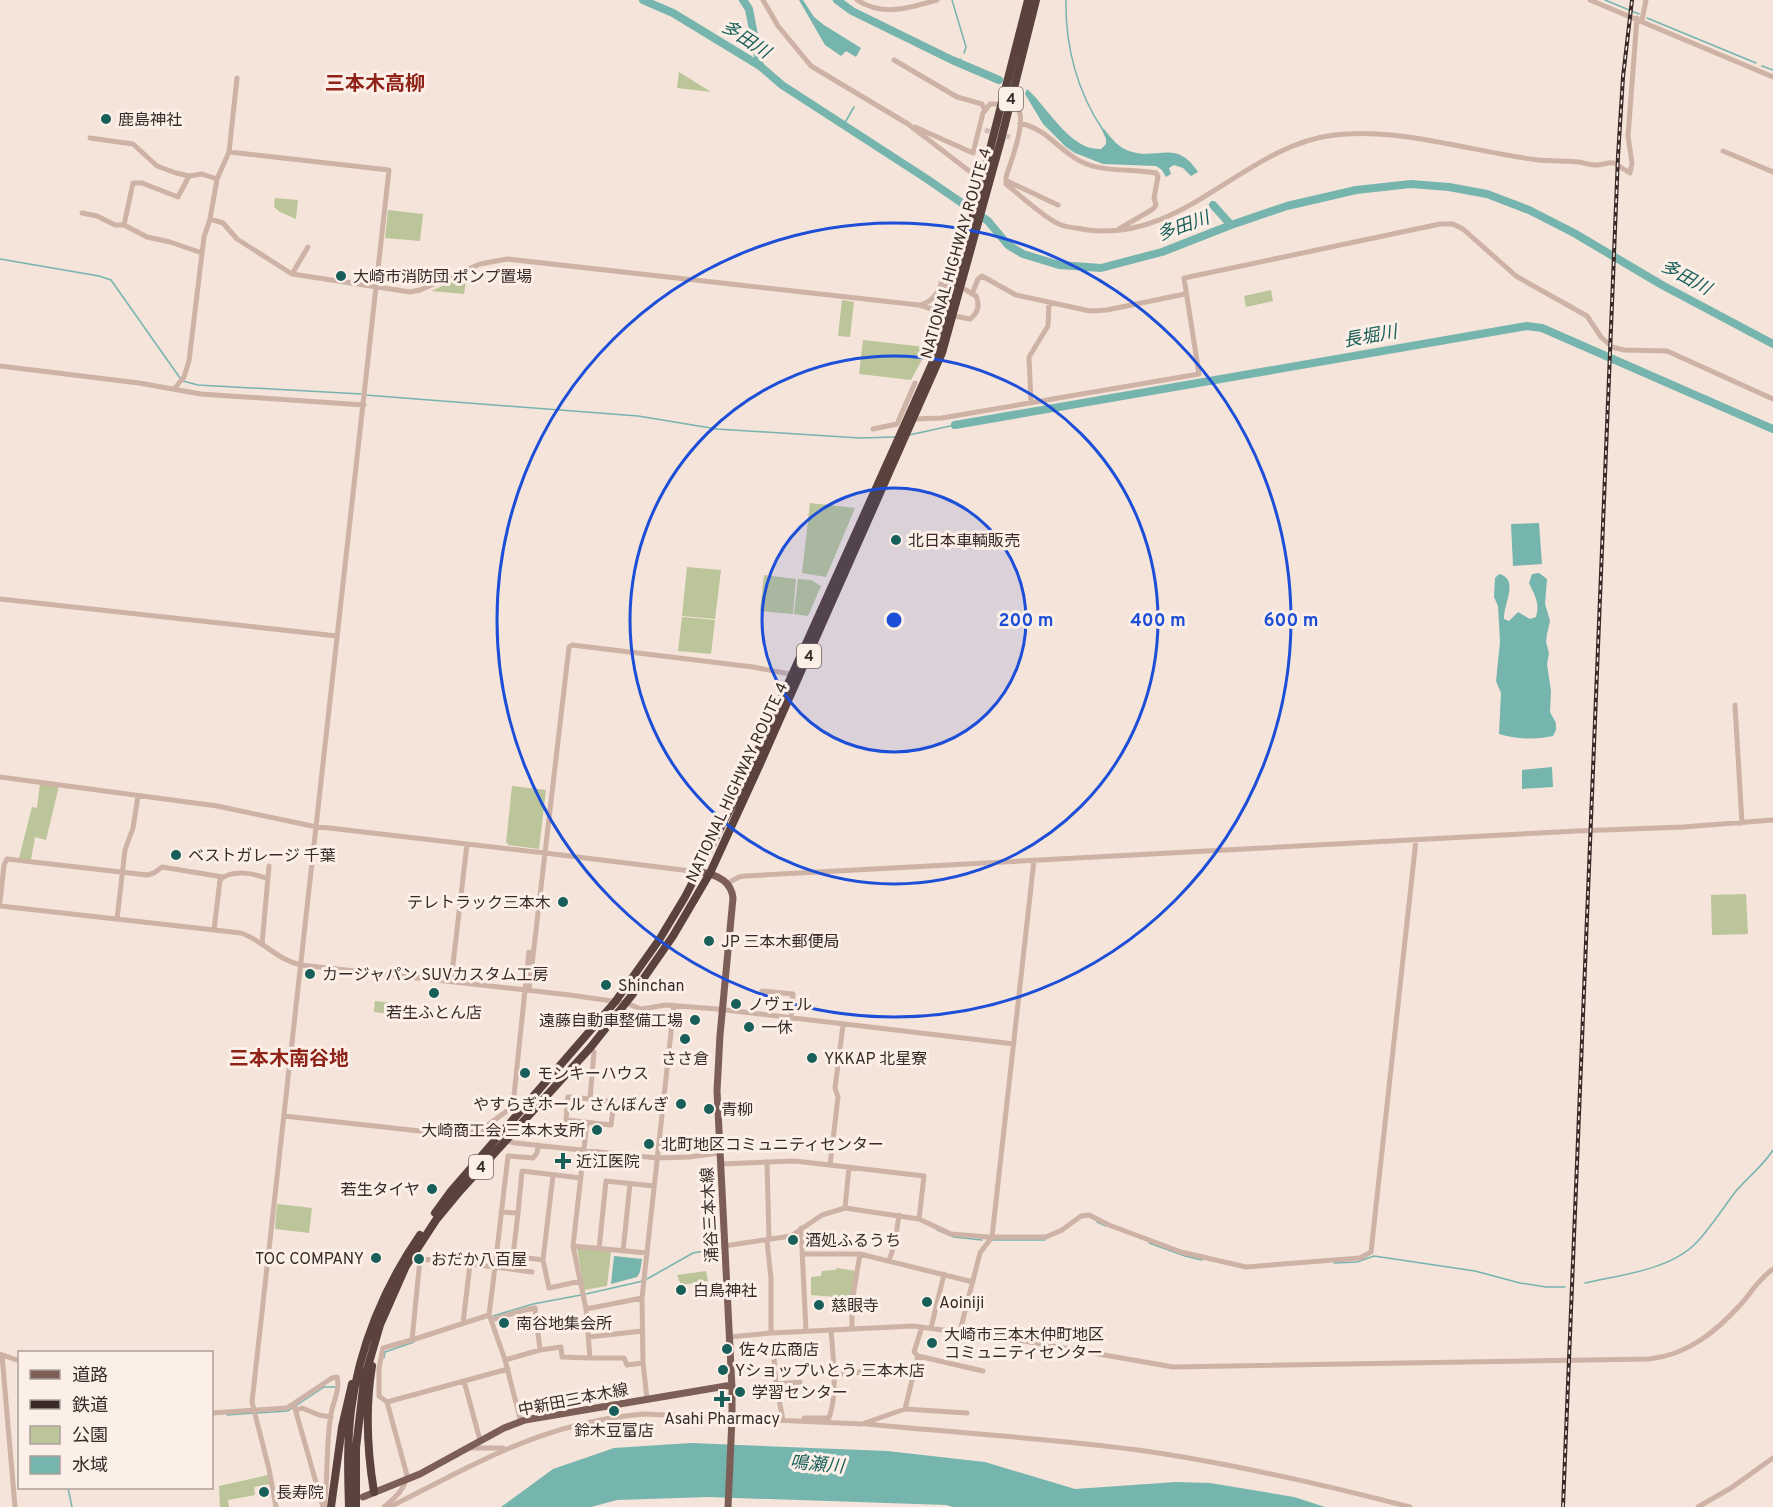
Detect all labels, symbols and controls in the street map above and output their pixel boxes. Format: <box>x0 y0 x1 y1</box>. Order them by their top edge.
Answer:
water label: 多田川 <box>716 16 776 66</box>
district label: 三本木高柳 <box>325 72 425 98</box>
road number: 4 <box>999 87 1023 111</box>
place label: 鹿島神社 <box>118 111 182 131</box>
marker: 鹿島神社 <box>99 112 113 126</box>
street label: NATIONAL HIGHWAY ROUTE 4 <box>917 146 997 361</box>
water label: 多田川 <box>1154 207 1215 247</box>
water label: 多田川 <box>1656 255 1716 302</box>
place label: 大崎市消防団 ポンプ置場 <box>353 268 532 288</box>
marker: 大崎市消防団 ポンプ置場 <box>334 269 348 283</box>
water label: 長堀川 <box>1342 321 1401 353</box>
place label: 北日本車輌販売 <box>908 532 1020 552</box>
marker: 北日本車輌販売 <box>889 533 903 547</box>
centre of rings <box>884 610 904 630</box>
text: 200 m <box>998 610 1054 633</box>
text: 400 m <box>1130 610 1186 633</box>
text: 600 m <box>1263 610 1319 633</box>
road number: 4 <box>797 644 821 668</box>
street label: NATIONAL HIGHWAY ROUTE 4 <box>683 680 793 886</box>
place label: ベストガレージ 千葉 <box>188 847 336 867</box>
marker: ベストガレージ 千葉 <box>169 848 183 862</box>
place label: テレトラック三本木 <box>407 894 551 914</box>
marker: テレトラック三本木 <box>556 895 570 909</box>
place label: JP 三本木郵便局 <box>721 933 840 953</box>
marker: JP 三本木郵便局 <box>702 934 716 948</box>
place label: カージャパン SUVカスタム工房 <box>322 966 548 986</box>
marker: カージャパン SUVカスタム工房 <box>303 967 317 981</box>
place label: Shinchan <box>618 977 685 997</box>
marker: Shinchan <box>599 978 613 992</box>
marker: 若生ふとん店 <box>427 986 441 1000</box>
place label: ノヴェル <box>748 996 812 1016</box>
marker: ノヴェル <box>729 997 743 1011</box>
place label: 若生ふとん店 <box>386 1004 482 1024</box>
place label: 遠藤自動車整備工場 <box>539 1012 683 1032</box>
marker: 遠藤自動車整備工場 <box>688 1013 702 1027</box>
place label: 一休 <box>761 1019 793 1039</box>
marker: 一休 <box>742 1020 756 1034</box>
marker: ささ倉 <box>678 1032 692 1046</box>
district label: 三本木南谷地 <box>229 1047 349 1073</box>
place label: ささ倉 <box>661 1050 709 1070</box>
place label: YKKAP 北星寮 <box>824 1050 927 1070</box>
marker: YKKAP 北星寮 <box>805 1051 819 1065</box>
place label: モンキーハウス <box>537 1065 649 1085</box>
marker: モンキーハウス <box>518 1066 532 1080</box>
place label: やすらぎホール さんぼんぎ <box>473 1096 669 1116</box>
marker: やすらぎホール さんぼんぎ <box>674 1097 688 1111</box>
place label: 青柳 <box>721 1101 753 1121</box>
marker: 青柳 <box>702 1102 716 1116</box>
place label: 大崎商工会 三本木支所 <box>421 1122 585 1142</box>
marker: 大崎商工会 三本木支所 <box>590 1123 604 1137</box>
place label: 北町地区コミュニティセンター <box>661 1136 884 1156</box>
marker: 北町地区コミュニティセンター <box>642 1137 656 1151</box>
marker: 近江医院 <box>554 1152 572 1170</box>
place label: 近江医院 <box>576 1153 640 1173</box>
road number: 4 <box>469 1155 493 1179</box>
street label: 涌谷三本木線 <box>698 1166 723 1263</box>
place label: 若生タイヤ <box>340 1181 420 1201</box>
marker: 若生タイヤ <box>425 1182 439 1196</box>
place label: 酒処ふるうち <box>805 1232 901 1252</box>
marker: 酒処ふるうち <box>786 1233 800 1247</box>
place label: TOC COMPANY <box>255 1250 364 1270</box>
marker: TOC COMPANY <box>369 1251 383 1265</box>
place label: おだか八百屋 <box>431 1251 527 1271</box>
marker: おだか八百屋 <box>412 1252 426 1266</box>
place label: 白鳥神社 <box>693 1282 757 1302</box>
marker: 白鳥神社 <box>674 1283 688 1297</box>
place label: Aoiniji <box>939 1294 984 1314</box>
marker: Aoiniji <box>920 1295 934 1309</box>
place label: 慈眼寺 <box>831 1297 879 1317</box>
marker: 慈眼寺 <box>812 1298 826 1312</box>
place label: 南谷地集会所 <box>516 1315 612 1335</box>
marker: 南谷地集会所 <box>497 1316 511 1330</box>
place label: 大崎市三本木仲町地区 コミュニティセンター <box>944 1326 1104 1364</box>
marker: 大崎市三本木仲町地区 コミュニティセンター <box>925 1336 939 1350</box>
place label: 佐々広商店 <box>739 1341 819 1361</box>
marker: 佐々広商店 <box>720 1342 734 1356</box>
legend <box>18 1351 213 1489</box>
place label: Yショップいとう 三本木店 <box>735 1362 925 1382</box>
marker: Yショップいとう 三本木店 <box>716 1363 730 1377</box>
text: 道路 <box>72 1365 108 1388</box>
street label: 中新田三本木線 <box>516 1380 630 1421</box>
place label: 学習センター <box>752 1384 848 1404</box>
marker: 学習センター <box>733 1385 747 1399</box>
marker: Asahi Pharmacy <box>715 1392 729 1406</box>
text: 鉄道 <box>72 1395 108 1418</box>
marker: 鈴木豆富店 <box>607 1404 621 1418</box>
place label: Asahi Pharmacy <box>664 1410 780 1430</box>
place label: 鈴木豆富店 <box>574 1422 654 1442</box>
text: 公園 <box>72 1425 108 1448</box>
water label: 鳴瀬川 <box>789 1452 847 1479</box>
text: 水域 <box>72 1455 108 1478</box>
place label: 長寿院 <box>276 1484 324 1504</box>
marker: 長寿院 <box>257 1485 271 1499</box>

